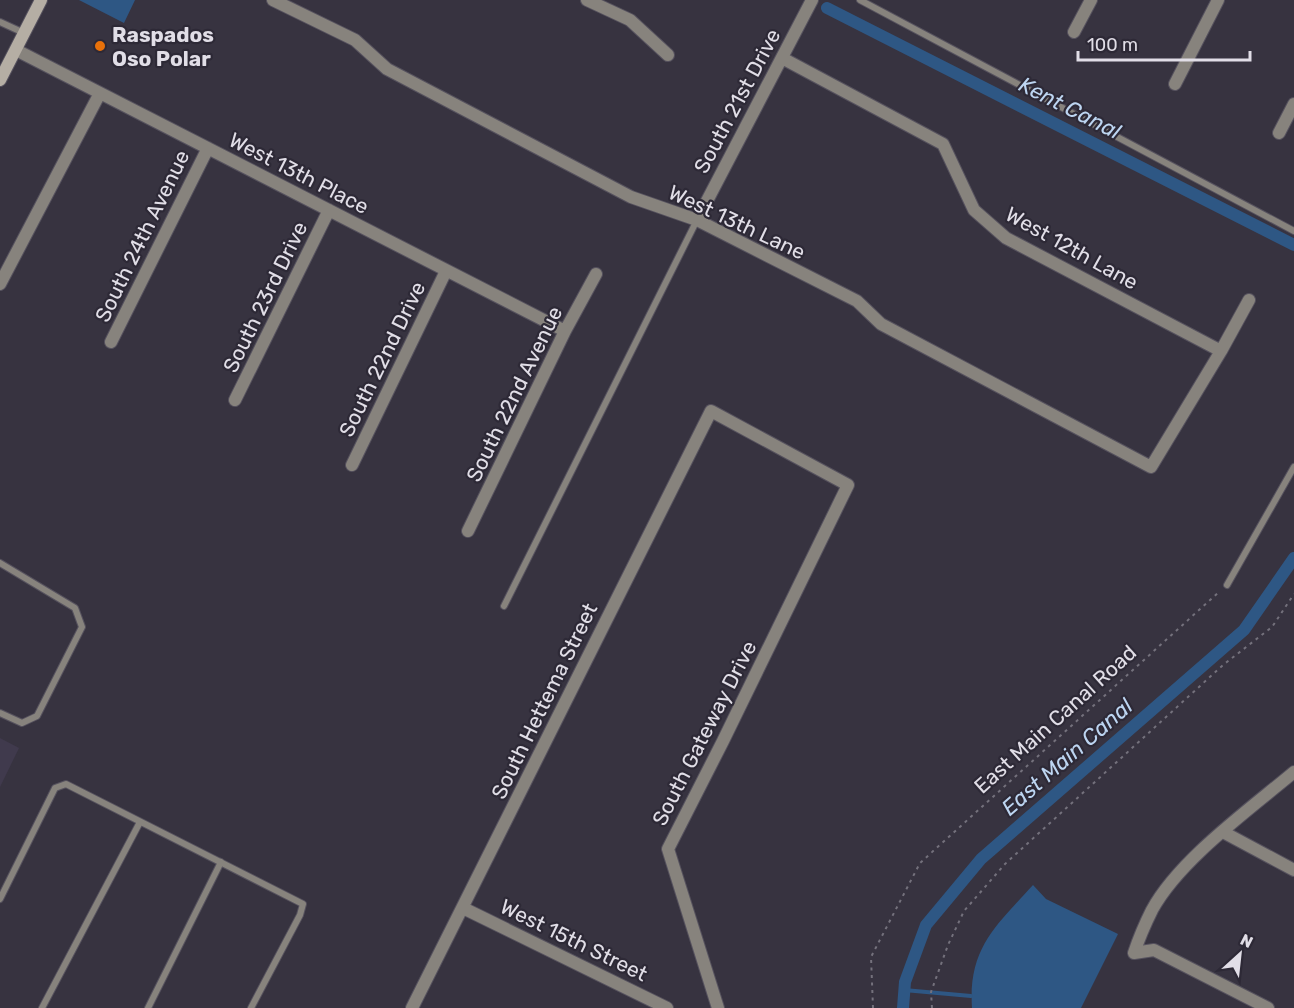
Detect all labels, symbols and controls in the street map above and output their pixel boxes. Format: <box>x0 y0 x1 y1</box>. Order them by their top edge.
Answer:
place label: Raspados Oso Polar <box>112 22 214 71</box>
scale bar <box>1078 24 1250 62</box>
street label: South 21st Drive <box>688 25 786 177</box>
text: 100 m <box>1087 34 1138 56</box>
marker: Raspados Oso Polar <box>93 39 107 53</box>
water label: Kent Canal <box>1015 71 1126 145</box>
street label: West 13th Place <box>225 127 373 219</box>
street label: South 24th Avenue <box>90 146 194 326</box>
street label: West 13th Lane <box>665 179 809 265</box>
street label: West 12th Lane <box>1001 201 1143 295</box>
street label: South 23rd Drive <box>218 217 312 377</box>
street label: South 22nd Drive <box>334 277 430 441</box>
street label: South 22nd Avenue <box>461 302 567 486</box>
street label: South Hettema Street <box>486 599 602 803</box>
street label: South Gateway Drive <box>647 636 761 830</box>
street label: East Main Canal Road <box>969 640 1141 798</box>
water label: East Main Canal <box>996 693 1138 821</box>
street label: West 15th Street <box>496 894 652 986</box>
north arrow <box>1210 924 1270 984</box>
text: N <box>1237 930 1256 952</box>

